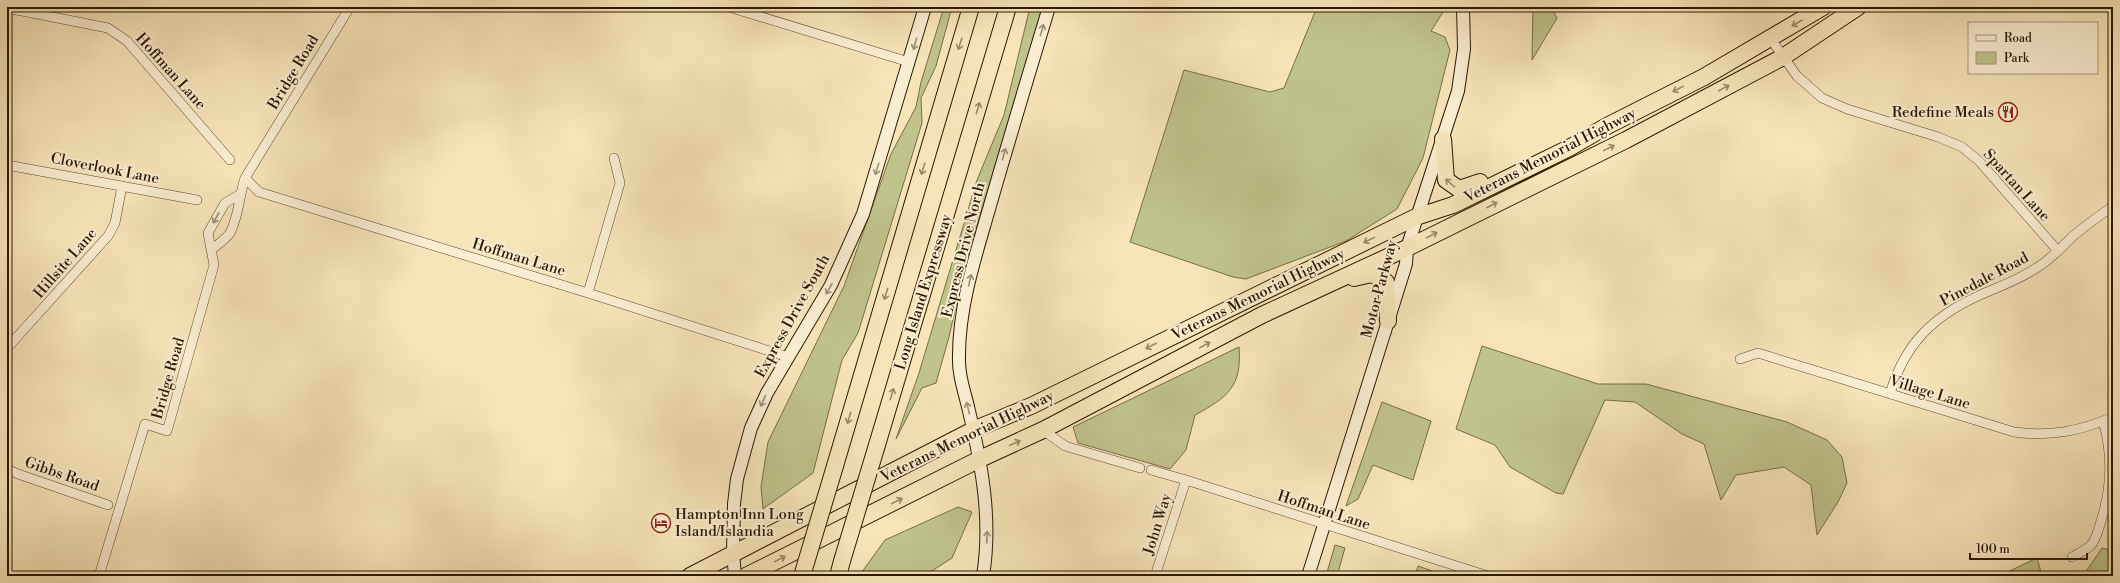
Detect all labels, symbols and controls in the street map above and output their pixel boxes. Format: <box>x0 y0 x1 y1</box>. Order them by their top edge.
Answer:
one-way arrow <box>1791 20 1803 28</box>
legend <box>1968 22 2098 74</box>
one-way arrow <box>1039 24 1046 37</box>
street label: Hoffman Lane <box>131 29 210 114</box>
street label: Bridge Road <box>263 31 323 114</box>
text: Road <box>2004 31 2032 46</box>
one-way arrow <box>911 38 918 51</box>
one-way arrow <box>956 38 963 51</box>
text: Park <box>2004 51 2030 66</box>
one-way arrow <box>1718 84 1730 92</box>
one-way arrow <box>1673 86 1685 94</box>
restaurant icon: Redefine Meals <box>1997 101 2019 123</box>
one-way arrow <box>975 102 982 115</box>
street label: Veterans Memorial Highway <box>1460 103 1640 208</box>
place label: Redefine Meals <box>1892 103 1994 122</box>
one-way arrow <box>1603 144 1615 151</box>
street label: Spartan Lane <box>1979 145 2054 225</box>
one-way arrow <box>1001 148 1008 161</box>
street label: Cloverlook Lane <box>49 149 161 188</box>
one-way arrow <box>873 162 880 175</box>
one-way arrow <box>919 162 926 175</box>
one-way arrow <box>1445 178 1455 187</box>
street label: Express Drive North <box>937 180 990 320</box>
one-way arrow <box>1486 200 1498 208</box>
street label: Long Island Expressway <box>891 211 956 372</box>
one-way arrow <box>212 212 220 224</box>
street label: Hillsite Lane <box>30 224 101 302</box>
one-way arrow <box>1426 231 1438 238</box>
street label: Hoffman Lane <box>470 234 568 281</box>
street label: Motor Parkway <box>1357 237 1402 340</box>
one-way arrow <box>1363 237 1375 244</box>
street label: Veterans Memorial Highway <box>1168 244 1349 345</box>
street label: Pinedale Road <box>1937 248 2032 311</box>
street label: Express Drive South <box>751 251 834 381</box>
one-way arrow <box>967 274 974 287</box>
one-way arrow <box>824 283 832 295</box>
one-way arrow <box>882 287 889 300</box>
street label: Bridge Road <box>148 335 189 422</box>
one-way arrow <box>1199 341 1211 348</box>
one-way arrow <box>1145 343 1157 350</box>
street label: Village Lane <box>1886 371 1973 414</box>
street label: Veterans Memorial Highway <box>877 386 1058 487</box>
one-way arrow <box>889 387 896 400</box>
one-way arrow <box>759 395 766 407</box>
one-way arrow <box>964 401 972 414</box>
one-way arrow <box>845 411 852 424</box>
one-way arrow <box>1008 439 1020 446</box>
street label: Gibbs Road <box>22 453 102 496</box>
street label: Hoffman Lane <box>1275 486 1373 534</box>
street label: John Way <box>1139 490 1176 558</box>
one-way arrow <box>891 497 903 504</box>
place label: Hampton Inn Long Island/Islandia <box>675 505 804 541</box>
hotel icon: Hampton Inn Long Island/Islandia <box>650 512 672 534</box>
one-way arrow <box>983 531 991 544</box>
scale bar <box>1970 535 2087 561</box>
text: 100 m <box>1976 542 2010 557</box>
one-way arrow <box>774 554 786 562</box>

